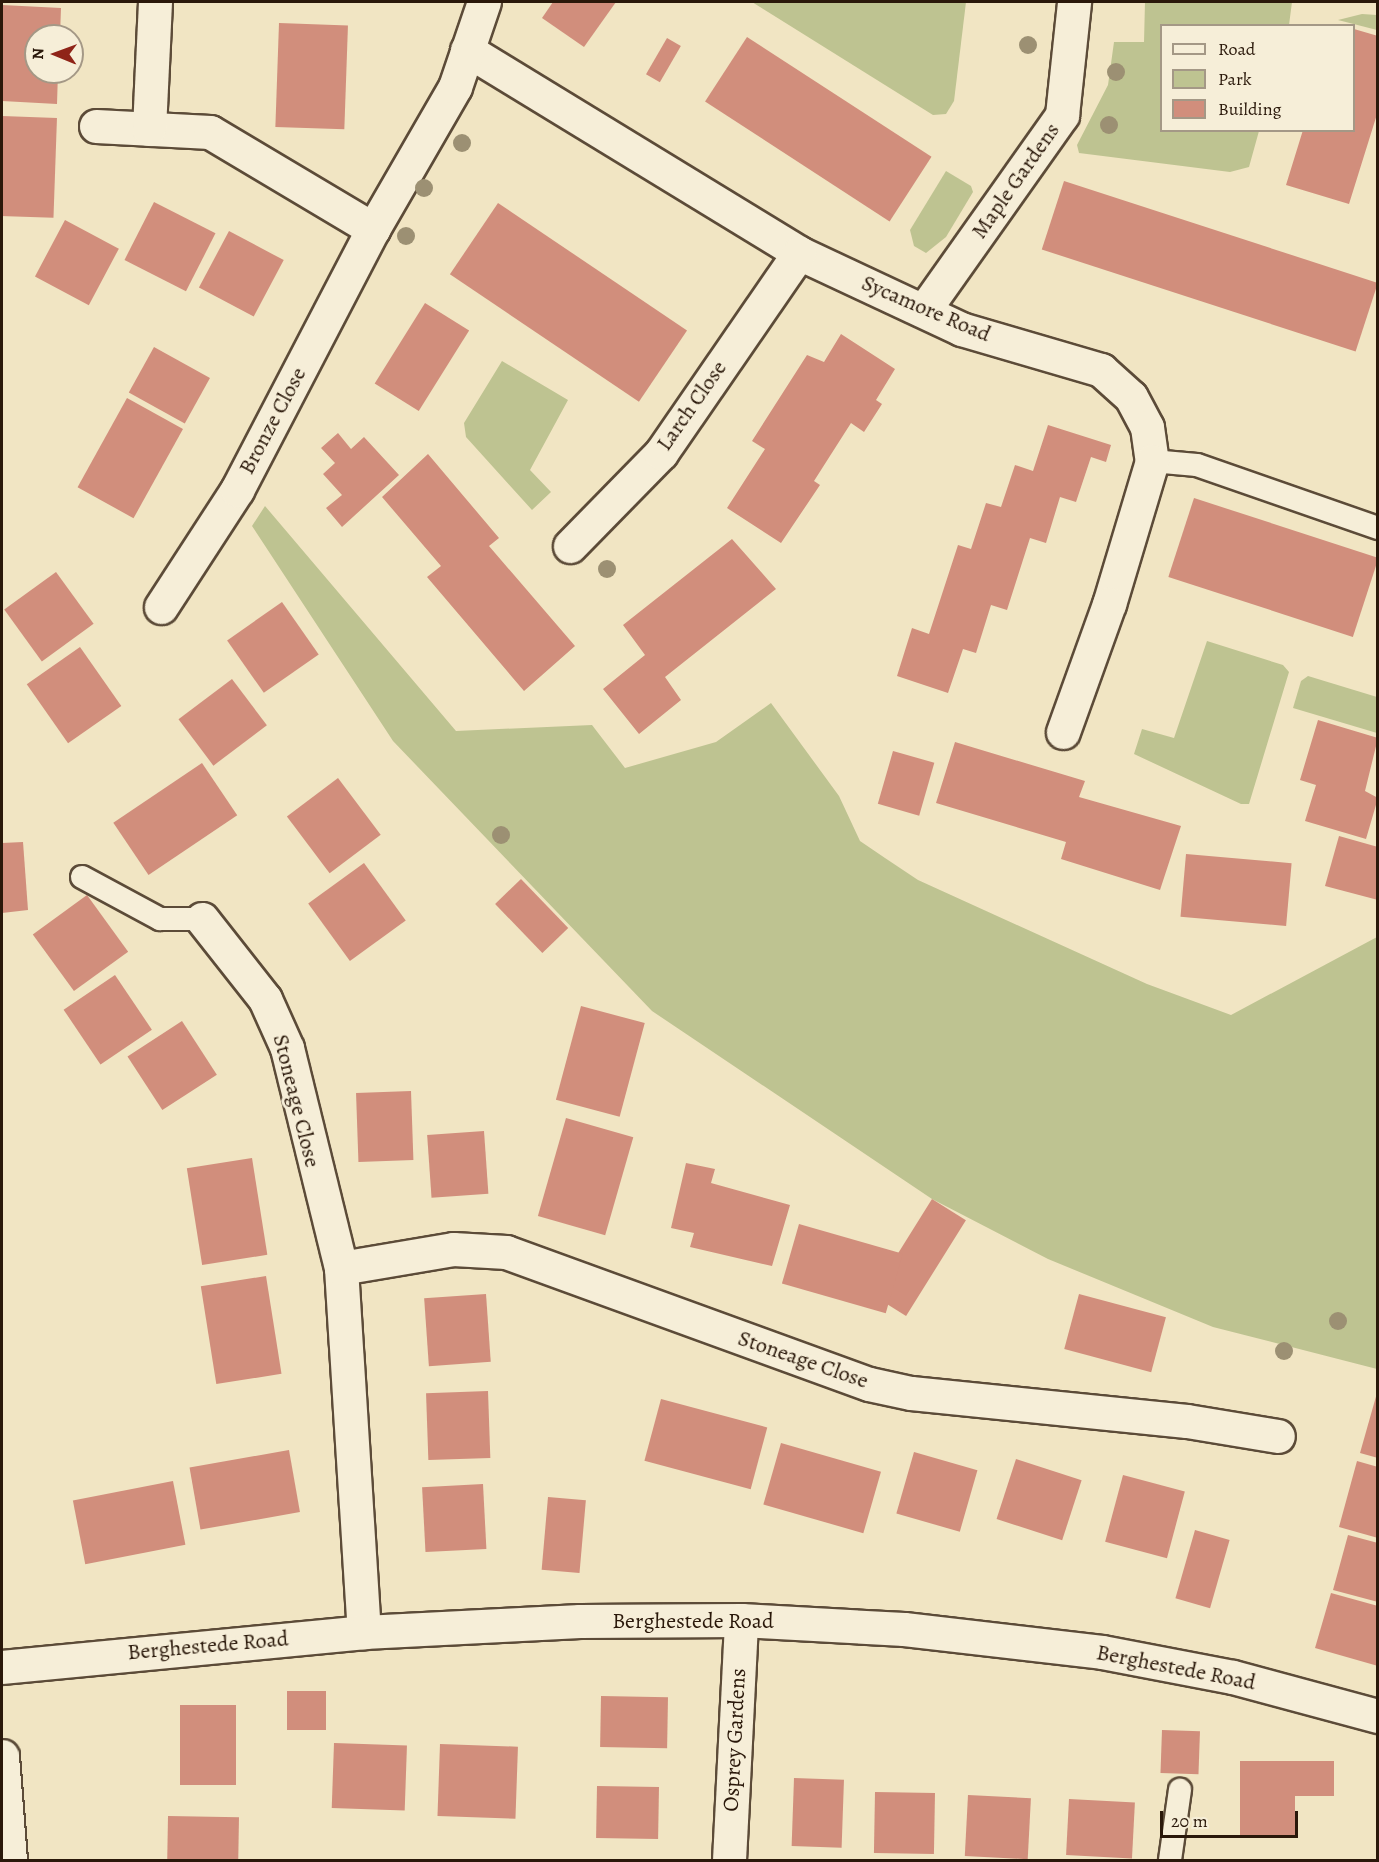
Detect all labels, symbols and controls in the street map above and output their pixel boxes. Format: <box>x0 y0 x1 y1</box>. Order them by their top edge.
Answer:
north arrow <box>24 24 84 84</box>
legend <box>1160 24 1355 132</box>
text: Road <box>1218 37 1255 61</box>
text: N <box>27 48 49 60</box>
text: Park <box>1218 67 1252 91</box>
text: Building <box>1218 97 1282 121</box>
street label: Maple Gardens <box>966 118 1066 244</box>
street label: Sycamore Road <box>858 270 994 348</box>
street label: Larch Close <box>651 356 733 456</box>
street label: Bronze Close <box>234 363 312 479</box>
street label: Stoneage Close <box>267 1032 325 1170</box>
street label: Stoneage Close <box>734 1325 872 1395</box>
street label: Berghestede Road <box>612 1609 774 1635</box>
street label: Berghestede Road <box>126 1626 290 1666</box>
street label: Berghestede Road <box>1094 1640 1258 1696</box>
street label: Osprey Gardens <box>718 1668 752 1812</box>
scale bar <box>1163 1799 1301 1837</box>
text: 20 m <box>1171 1809 1208 1833</box>

